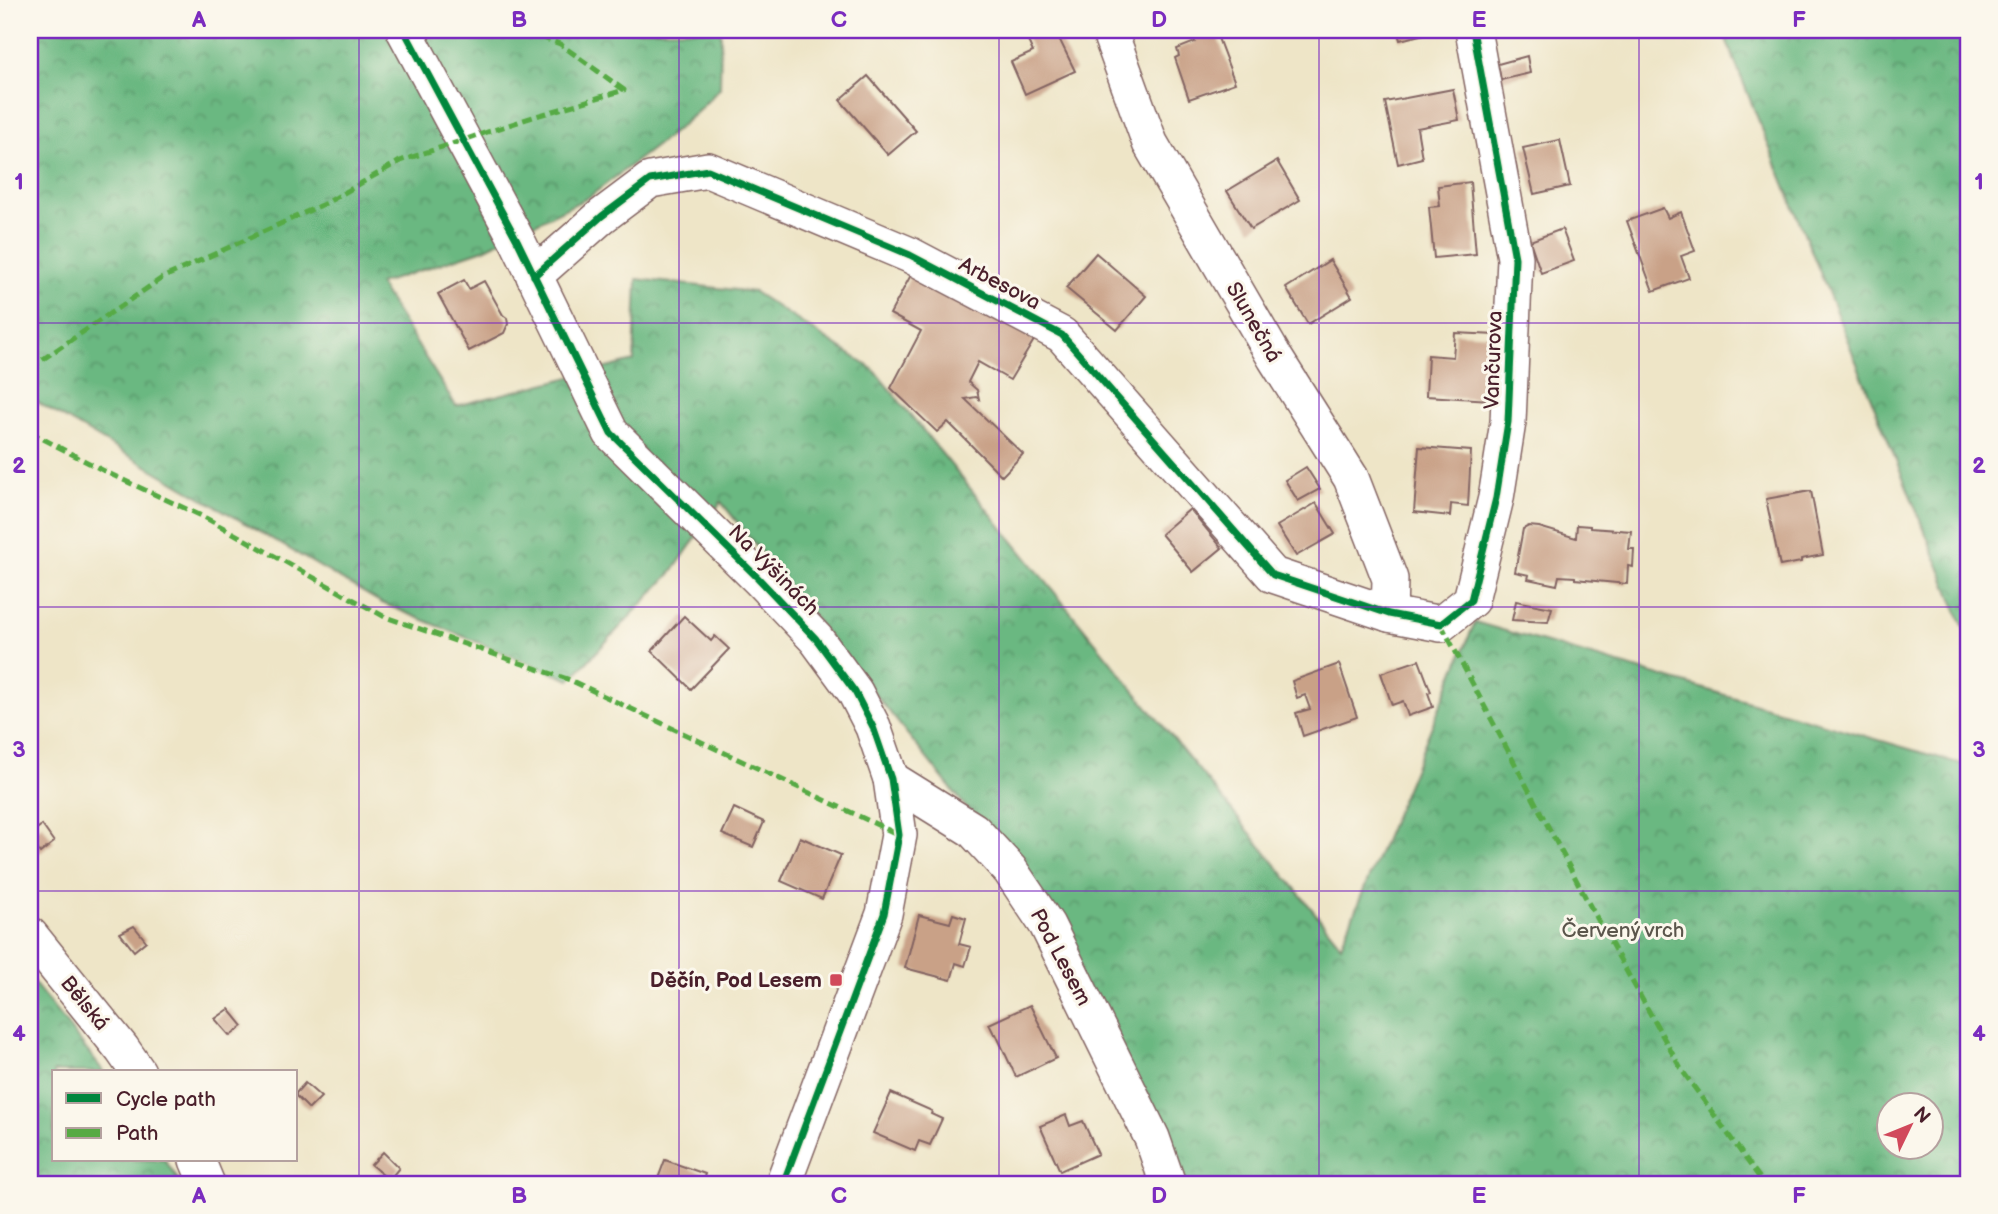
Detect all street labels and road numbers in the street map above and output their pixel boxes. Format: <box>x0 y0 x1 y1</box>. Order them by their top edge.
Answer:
street label: Arbesova <box>955 252 1045 315</box>
street label: Slunečná <box>1221 278 1286 367</box>
street label: Vančurova <box>1479 310 1508 410</box>
street label: Na Výšinách <box>723 520 824 621</box>
street label: Pod Lesem <box>1025 905 1097 1010</box>
street label: Bělská <box>55 971 114 1036</box>

